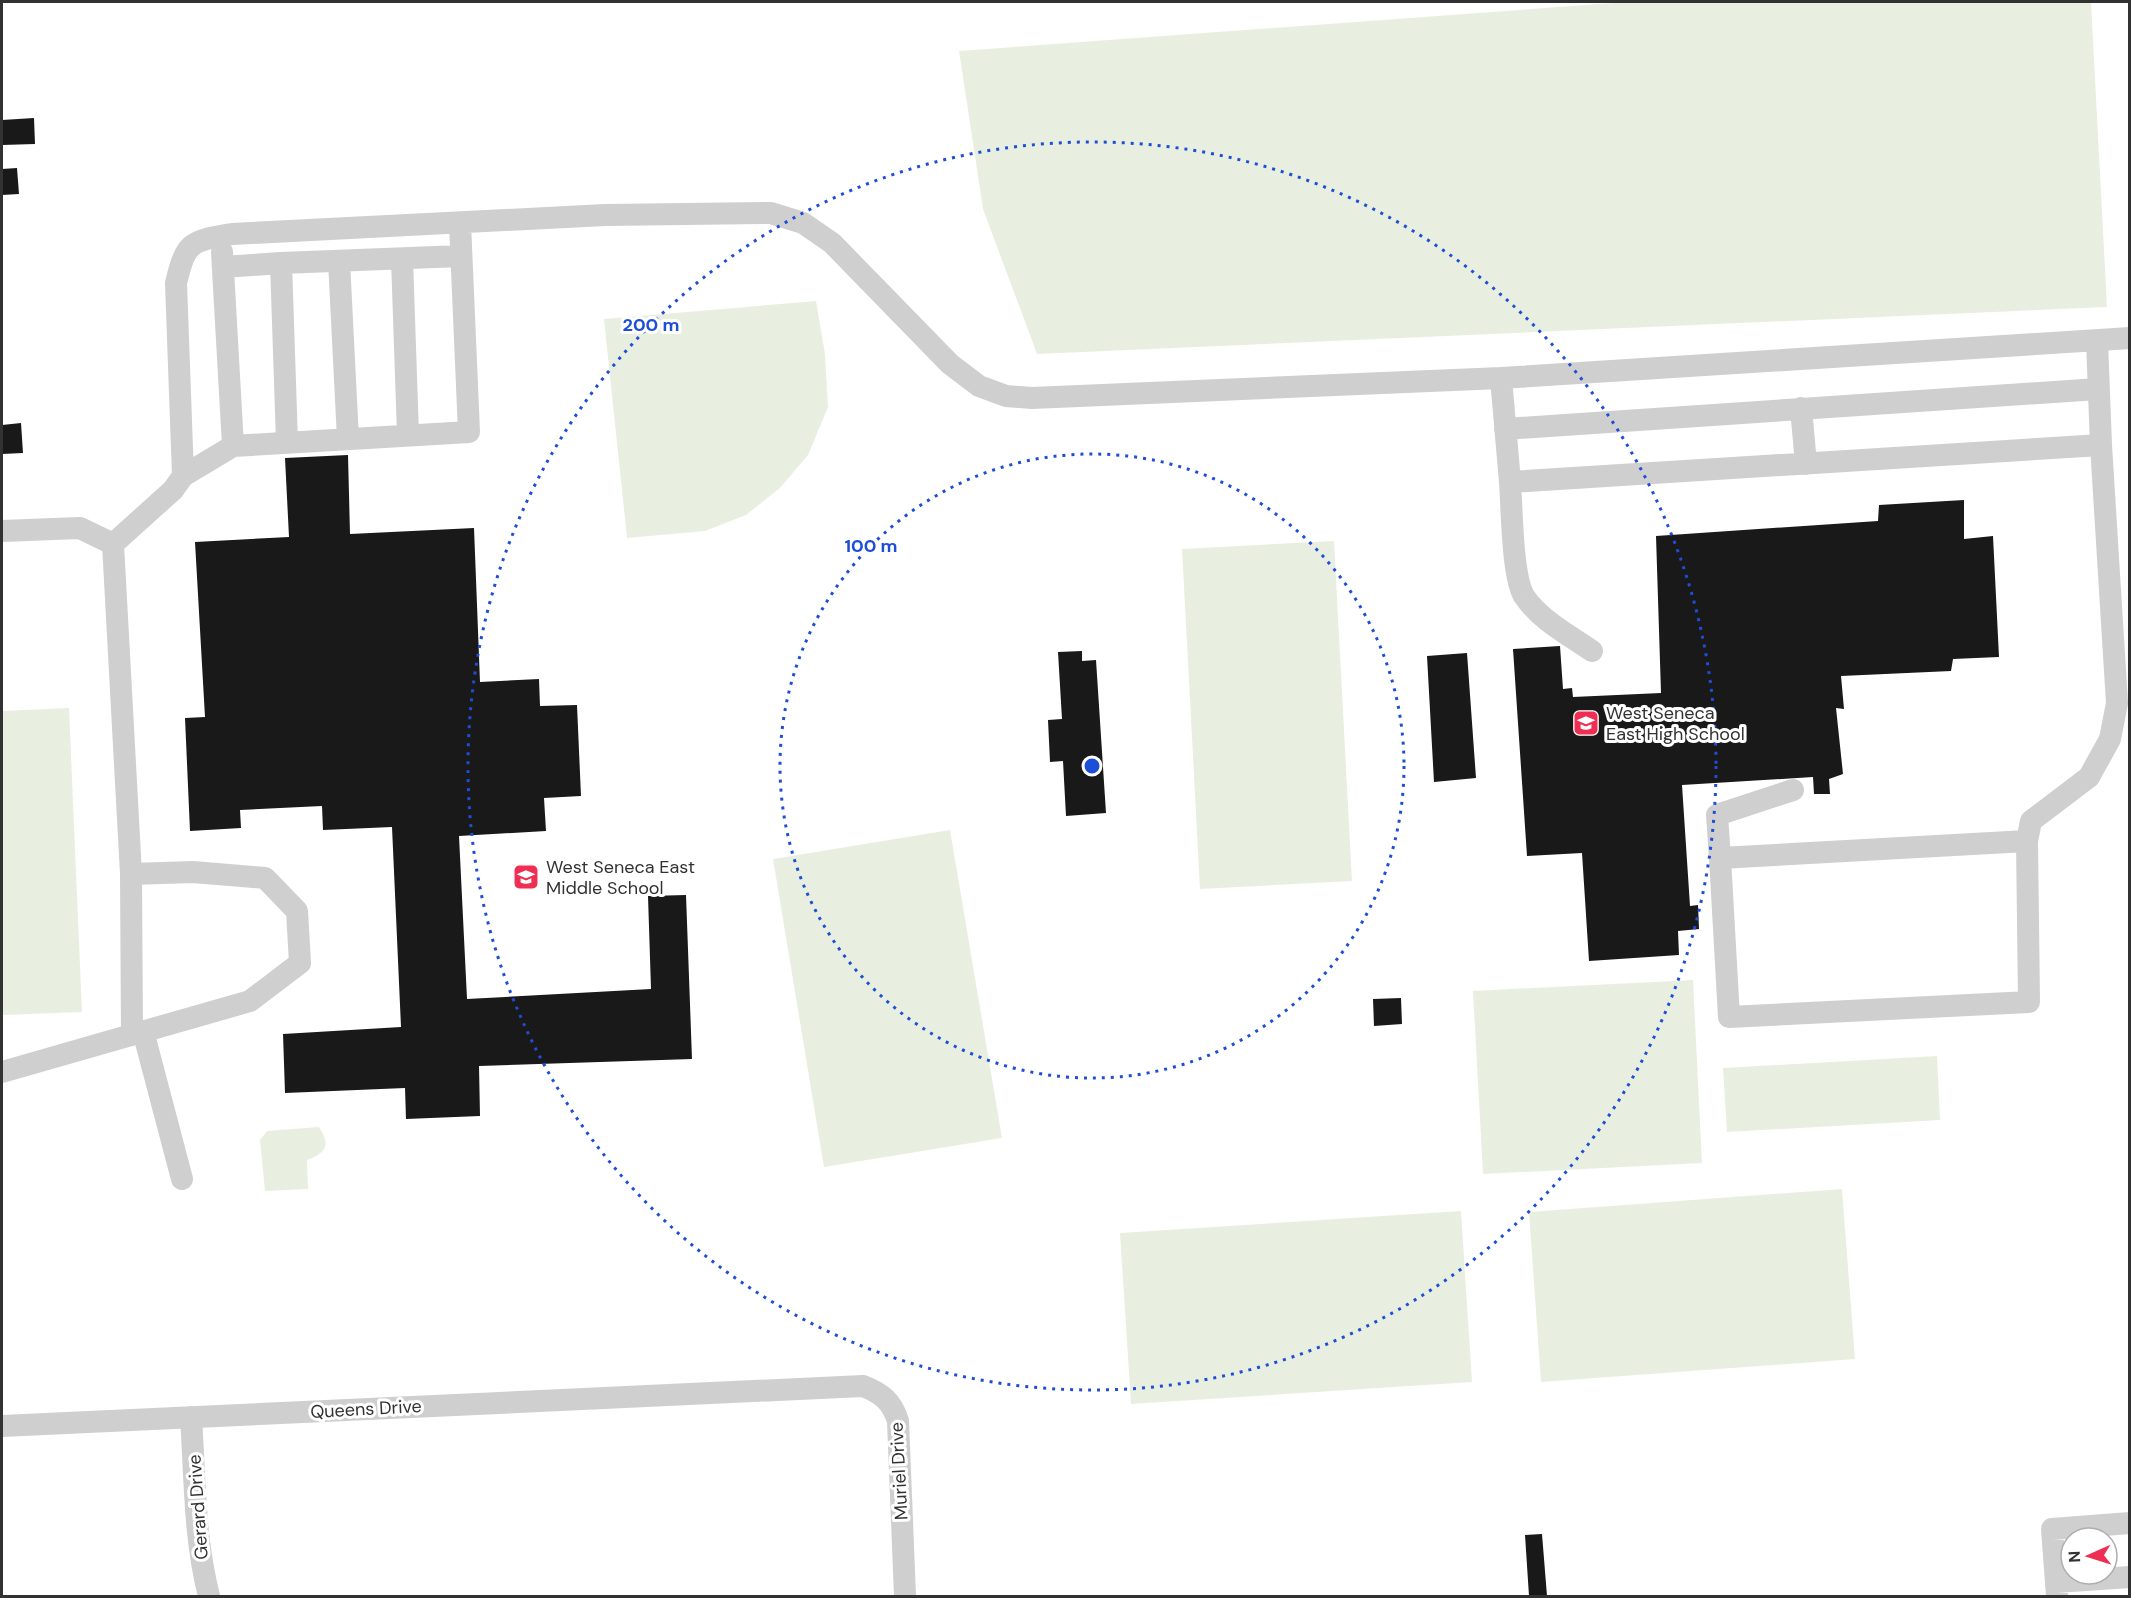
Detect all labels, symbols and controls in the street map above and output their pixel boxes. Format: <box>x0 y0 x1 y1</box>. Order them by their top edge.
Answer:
text: 200 m <box>623 313 679 337</box>
text: 100 m <box>844 534 898 558</box>
place label: West Seneca East High School <box>1606 701 1745 746</box>
school or university icon: West Seneca East High School <box>1571 708 1601 738</box>
centre of rings <box>1082 756 1102 776</box>
place label: West Seneca East Middle School <box>546 855 695 900</box>
school or university icon: West Seneca East Middle School <box>511 862 541 892</box>
street label: Queens Drive <box>310 1394 422 1424</box>
street label: Muriel Drive <box>884 1421 914 1521</box>
street label: Gerard Drive <box>182 1454 214 1560</box>
north arrow <box>2059 1526 2119 1586</box>
text: N <box>2064 1550 2085 1563</box>

